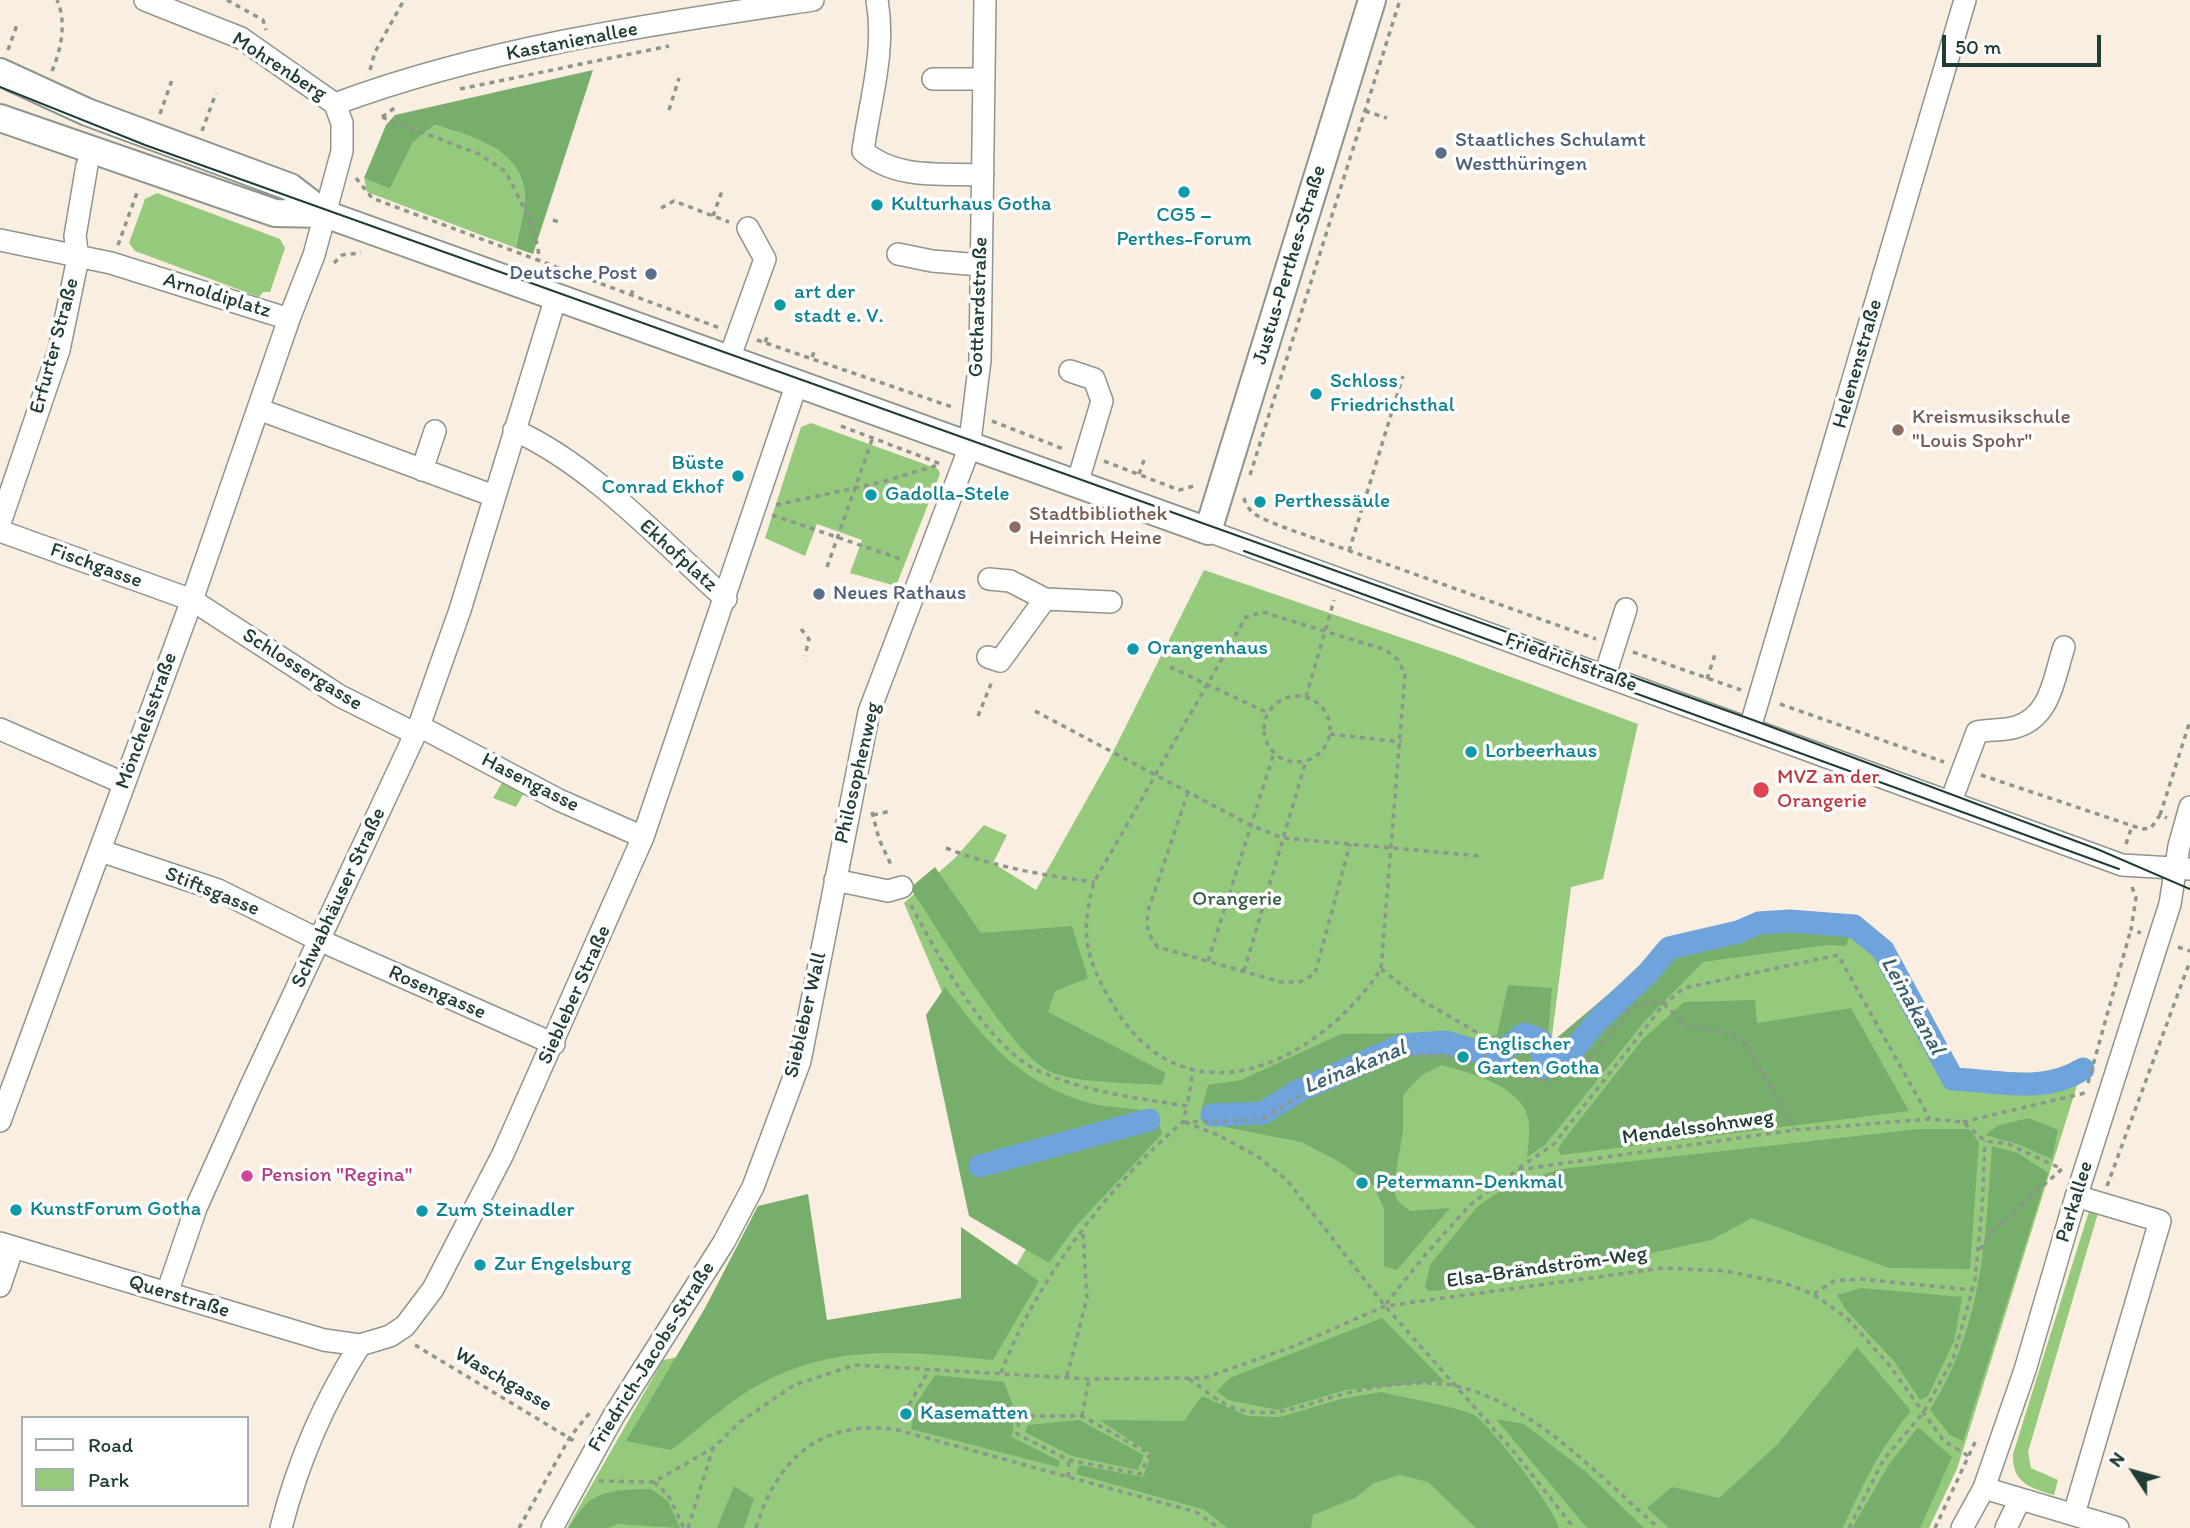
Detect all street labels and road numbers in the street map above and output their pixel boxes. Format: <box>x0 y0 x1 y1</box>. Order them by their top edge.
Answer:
street label: Kastanienallee <box>504 17 640 67</box>
street label: Mohrenberg <box>227 27 331 107</box>
street label: Justus-Perthes-Straße <box>1248 162 1332 368</box>
street label: Gotthardstraße <box>964 236 994 378</box>
street label: Arnoldiplatz <box>160 268 274 324</box>
street label: Erfurter Straße <box>25 275 85 417</box>
street label: Helenenstraße <box>1828 297 1888 431</box>
street label: Ekhofplatz <box>634 514 722 598</box>
street label: Fischgasse <box>46 538 146 594</box>
street label: Schlossergasse <box>237 623 367 717</box>
street label: Friedrichstraße <box>1501 627 1641 699</box>
street label: Mönchelsstraße <box>111 649 183 793</box>
street label: Philosophenweg <box>830 700 886 846</box>
street label: Hasengasse <box>477 748 583 818</box>
street label: Schwabhäuser Straße <box>286 804 392 992</box>
street label: Stiftsgasse <box>161 862 263 922</box>
street label: Siebleber Straße <box>533 922 617 1068</box>
street label: Siebleber Wall <box>779 950 833 1080</box>
street label: Rosengasse <box>384 960 490 1026</box>
street label: Mendelssohnweg <box>1620 1105 1776 1151</box>
street label: Parkallee <box>2051 1158 2099 1246</box>
street label: Elsa-Brändström-Weg <box>1445 1241 1649 1295</box>
street label: Friedrich-Jacobs-Straße <box>583 1257 721 1457</box>
street label: Querstraße <box>125 1270 233 1324</box>
street label: Waschgasse <box>450 1342 556 1418</box>

